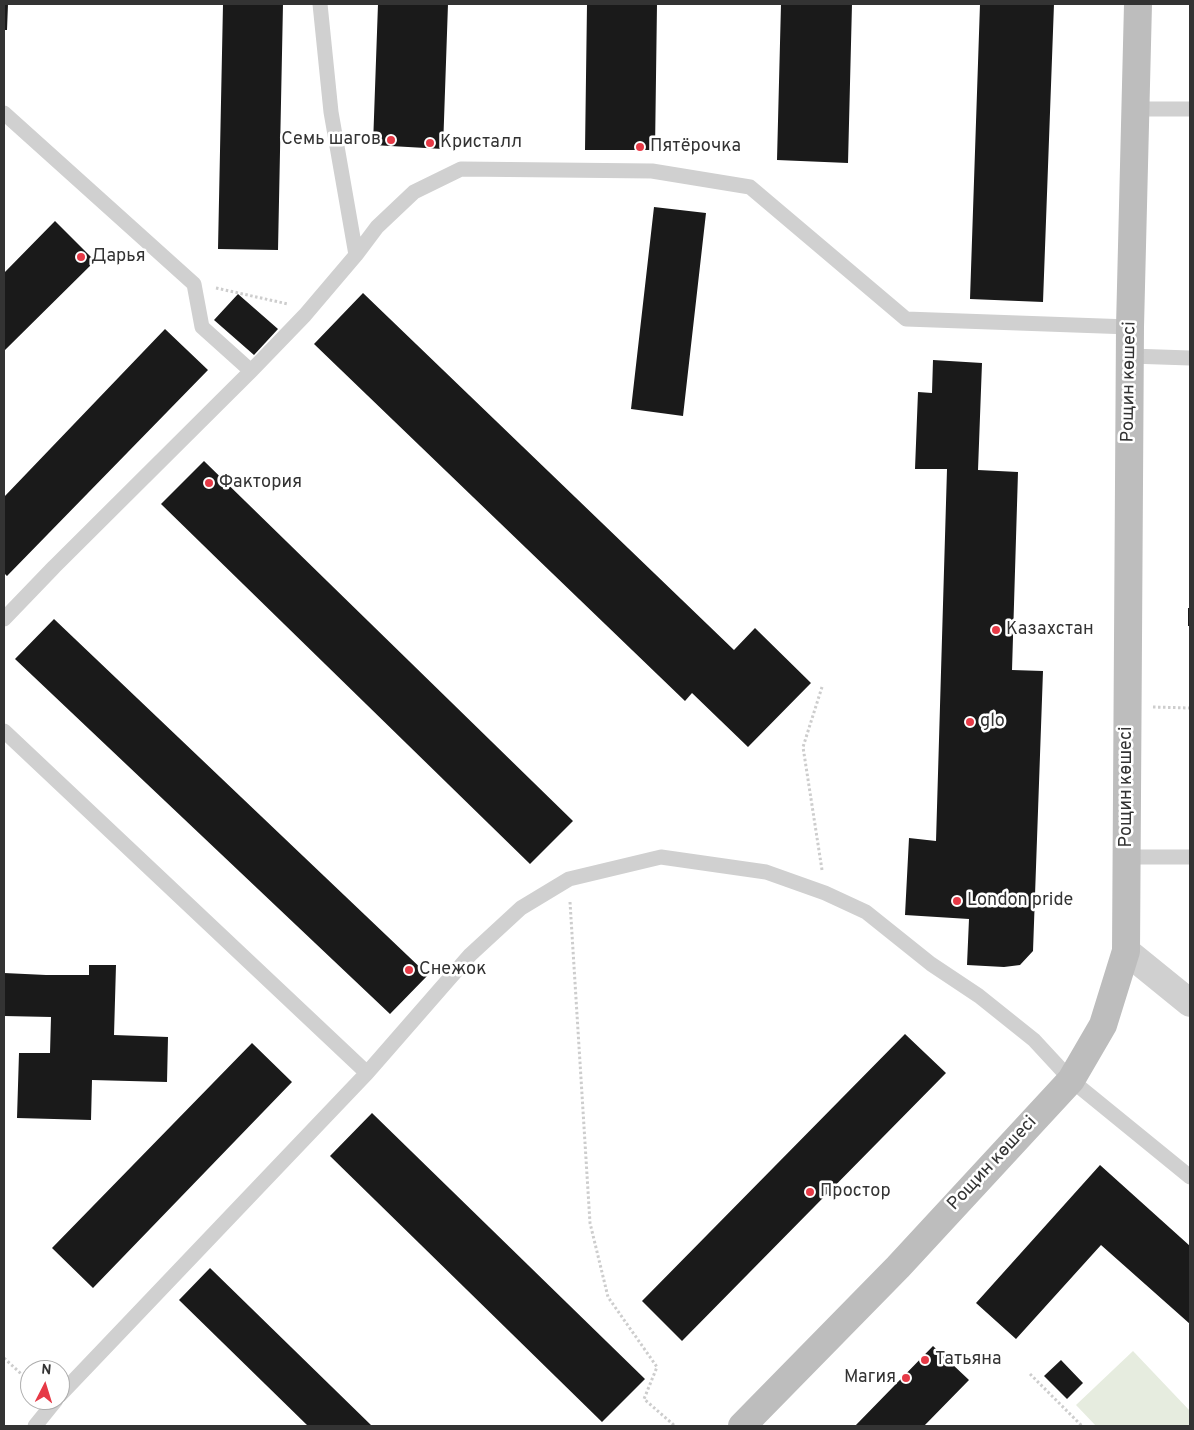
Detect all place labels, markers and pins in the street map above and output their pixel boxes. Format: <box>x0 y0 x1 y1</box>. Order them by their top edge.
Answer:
place label: Семь шагов <box>281 129 381 151</box>
place label: Кристалл <box>440 132 522 154</box>
marker: Семь шагов <box>385 134 397 146</box>
place label: Пятёрочка <box>650 136 741 158</box>
marker: Кристалл <box>424 137 436 149</box>
marker: Пятёрочка <box>634 141 646 153</box>
place label: Дарья <box>91 246 145 268</box>
marker: Дарья <box>75 251 87 263</box>
place label: Фактория <box>219 472 302 494</box>
marker: Фактория <box>203 477 215 489</box>
place label: Казахстан <box>1006 619 1094 641</box>
marker: Казахстан <box>990 624 1002 636</box>
place label: glo <box>980 711 1005 733</box>
marker: glo <box>964 716 976 728</box>
place label: London pride <box>967 890 1073 912</box>
marker: London pride <box>951 895 963 907</box>
place label: Снежок <box>419 959 487 981</box>
marker: Снежок <box>403 964 415 976</box>
place label: Простор <box>820 1181 891 1203</box>
marker: Простор <box>804 1186 816 1198</box>
place label: Татьяна <box>935 1349 1002 1371</box>
marker: Татьяна <box>919 1354 931 1366</box>
place label: Магия <box>844 1367 896 1389</box>
marker: Магия <box>900 1372 912 1384</box>

